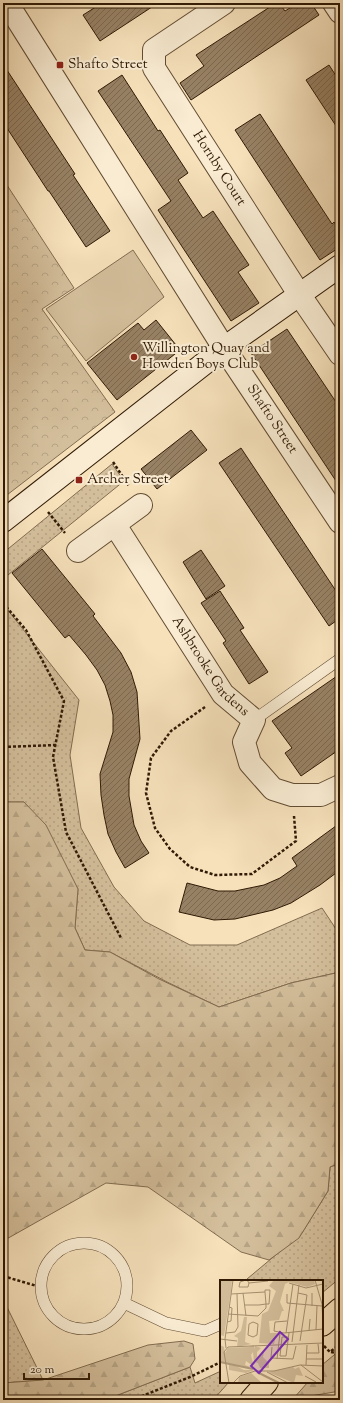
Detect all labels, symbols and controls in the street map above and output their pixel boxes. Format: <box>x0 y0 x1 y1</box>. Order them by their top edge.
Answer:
place label: Shafto Street <box>68 55 148 75</box>
marker: Shafto Street <box>55 60 65 70</box>
street label: Hornby Court <box>187 127 250 211</box>
place label: Willington Quay and Howden Boys Club <box>142 339 270 375</box>
marker: Willington Quay and Howden Boys Club <box>129 352 139 362</box>
street label: Shafto Street <box>241 381 302 458</box>
place label: Archer Street <box>87 470 169 490</box>
marker: Archer Street <box>74 475 84 485</box>
street label: Ashbrooke Gardens <box>166 613 253 722</box>
inset map <box>220 1280 323 1383</box>
scale bar <box>24 1355 89 1381</box>
text: 20 m <box>30 1361 55 1379</box>

